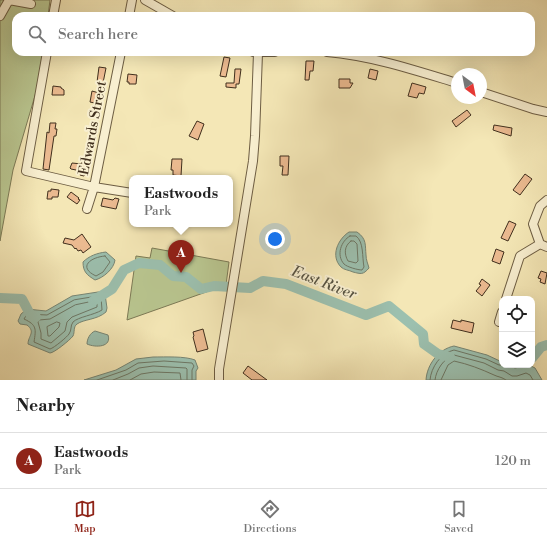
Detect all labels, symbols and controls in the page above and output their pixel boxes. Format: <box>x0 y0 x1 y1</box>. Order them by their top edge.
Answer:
search box <box>12 12 535 56</box>
icon: search <box>26 23 48 45</box>
text: Search here <box>58 25 138 44</box>
north arrow <box>451 68 487 104</box>
street label: Edwards Street <box>75 79 111 177</box>
popup <box>129 175 233 227</box>
text: Eastwoods <box>144 184 218 203</box>
text: Park <box>144 203 171 219</box>
your location <box>265 229 285 249</box>
pin: A <box>168 240 194 273</box>
water label: East River <box>288 262 360 304</box>
map controls <box>499 296 535 368</box>
button: locate <box>499 296 535 332</box>
button: layers <box>499 332 535 368</box>
text: Nearby <box>16 395 75 417</box>
text: Eastwoods <box>54 443 128 462</box>
text: A <box>24 453 34 469</box>
text: 120 m <box>495 453 531 469</box>
text: Park <box>54 462 81 478</box>
tab: Map <box>74 498 96 536</box>
tab: Directions <box>244 498 297 536</box>
tab: Saved <box>444 498 473 536</box>

